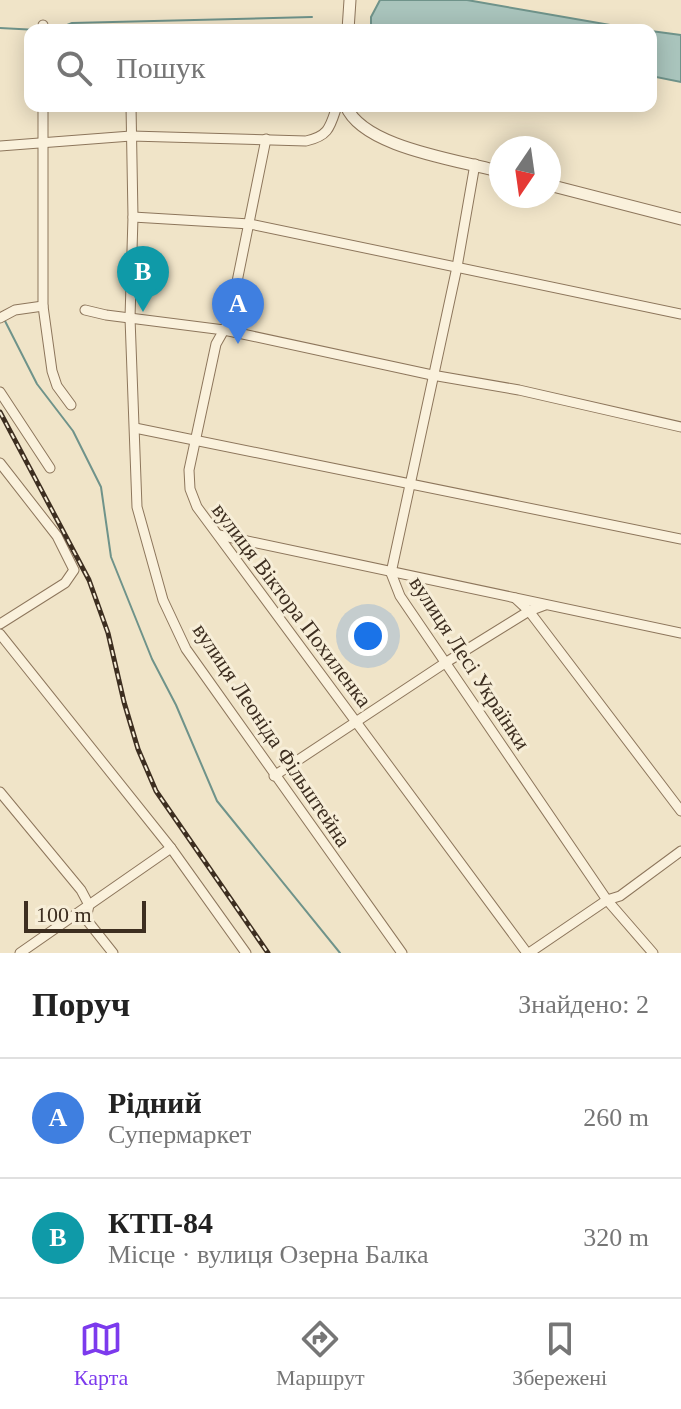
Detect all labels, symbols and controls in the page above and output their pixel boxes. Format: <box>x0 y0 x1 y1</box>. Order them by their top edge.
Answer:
search box <box>24 24 657 112</box>
icon: search <box>52 46 96 90</box>
text: Пошук <box>116 51 205 84</box>
north arrow <box>489 136 561 208</box>
pin: B <box>117 246 169 312</box>
pin: A <box>212 278 264 344</box>
street label: вулиця Віктора Похиленка <box>207 498 377 712</box>
street label: вулиця Лесі Українки <box>405 572 536 755</box>
your location <box>348 616 388 656</box>
street label: вулиця Леоніда Фільштейна <box>188 619 356 852</box>
scale bar <box>24 897 146 933</box>
text: 100 m <box>36 902 92 927</box>
text: Поруч <box>32 986 130 1023</box>
text: Знайдено: 2 <box>518 990 649 1019</box>
text: Рідний <box>108 1086 202 1119</box>
text: A <box>49 1103 67 1132</box>
text: 260 m <box>583 1103 649 1132</box>
text: Супермаркет <box>108 1120 251 1149</box>
text: КТП-84 <box>108 1206 213 1239</box>
text: B <box>49 1223 67 1252</box>
text: 320 m <box>583 1223 649 1252</box>
text: Місце · вулиця Озерна Балка <box>108 1240 429 1269</box>
tab: Карта <box>74 1317 128 1391</box>
tab: Маршрут <box>276 1317 365 1391</box>
tab: Збережені <box>512 1317 607 1391</box>

